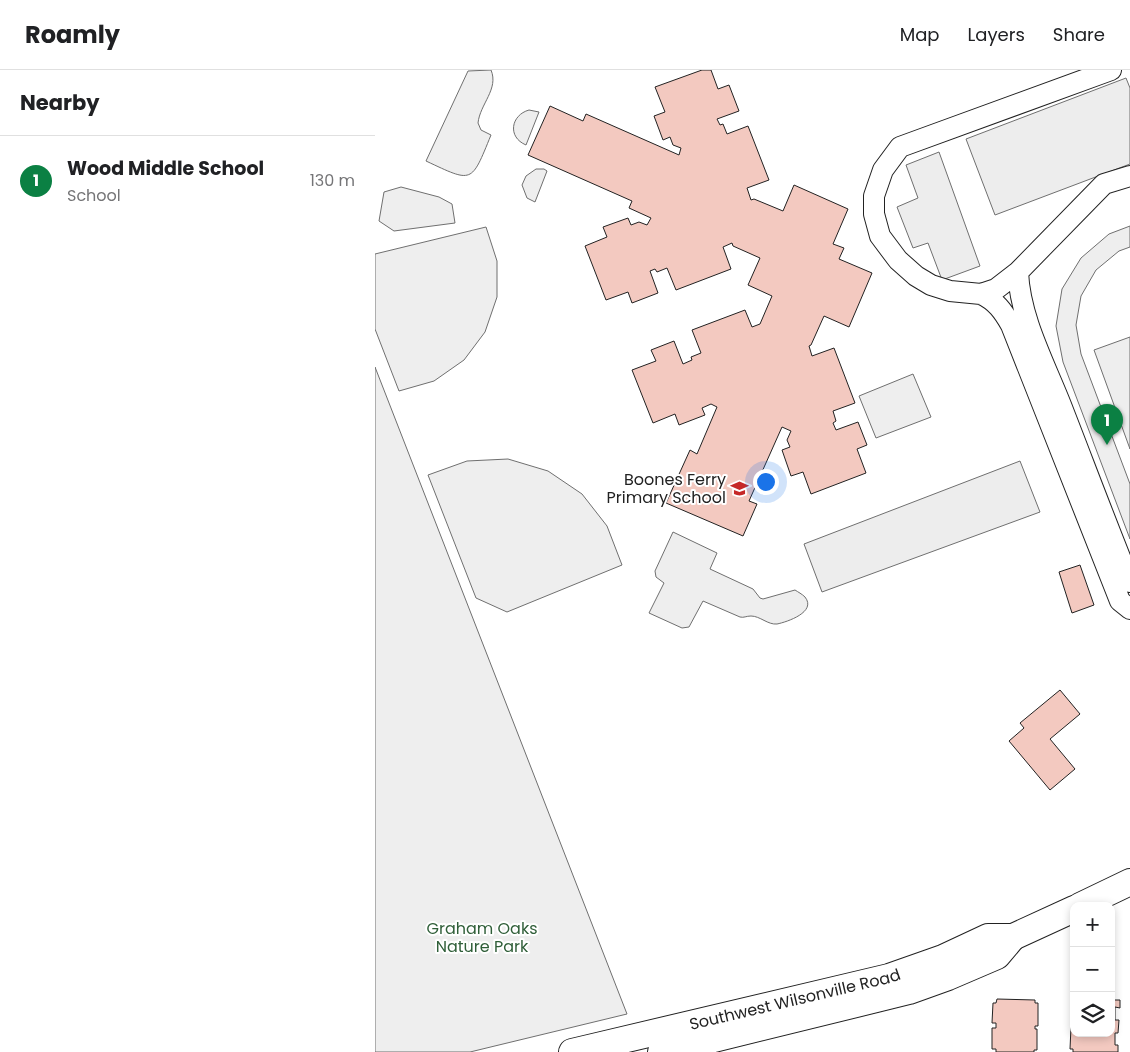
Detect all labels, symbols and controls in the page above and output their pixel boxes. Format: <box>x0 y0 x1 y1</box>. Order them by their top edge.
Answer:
text: Roamly <box>25 18 120 51</box>
text: Map <box>900 22 940 47</box>
text: Layers <box>968 22 1025 47</box>
text: Share <box>1053 22 1105 47</box>
text: Nearby <box>20 88 100 117</box>
text: Wood Middle School <box>67 155 264 182</box>
text: 1 <box>33 169 39 192</box>
text: 130 m <box>310 169 355 192</box>
text: School <box>67 184 121 207</box>
pin: 1 <box>1091 404 1123 445</box>
place label: Boones Ferry Primary School <box>607 468 726 509</box>
your location <box>753 469 779 495</box>
school or university icon: Boones Ferry Primary School <box>730 478 750 498</box>
map controls <box>1070 902 1115 1037</box>
button: + <box>1070 902 1115 947</box>
park label: Graham Oaks Nature Park <box>426 917 538 958</box>
button: − <box>1070 947 1115 992</box>
street label: Southwest Wilsonville Road <box>687 963 904 1036</box>
button: layers <box>1070 992 1115 1037</box>

